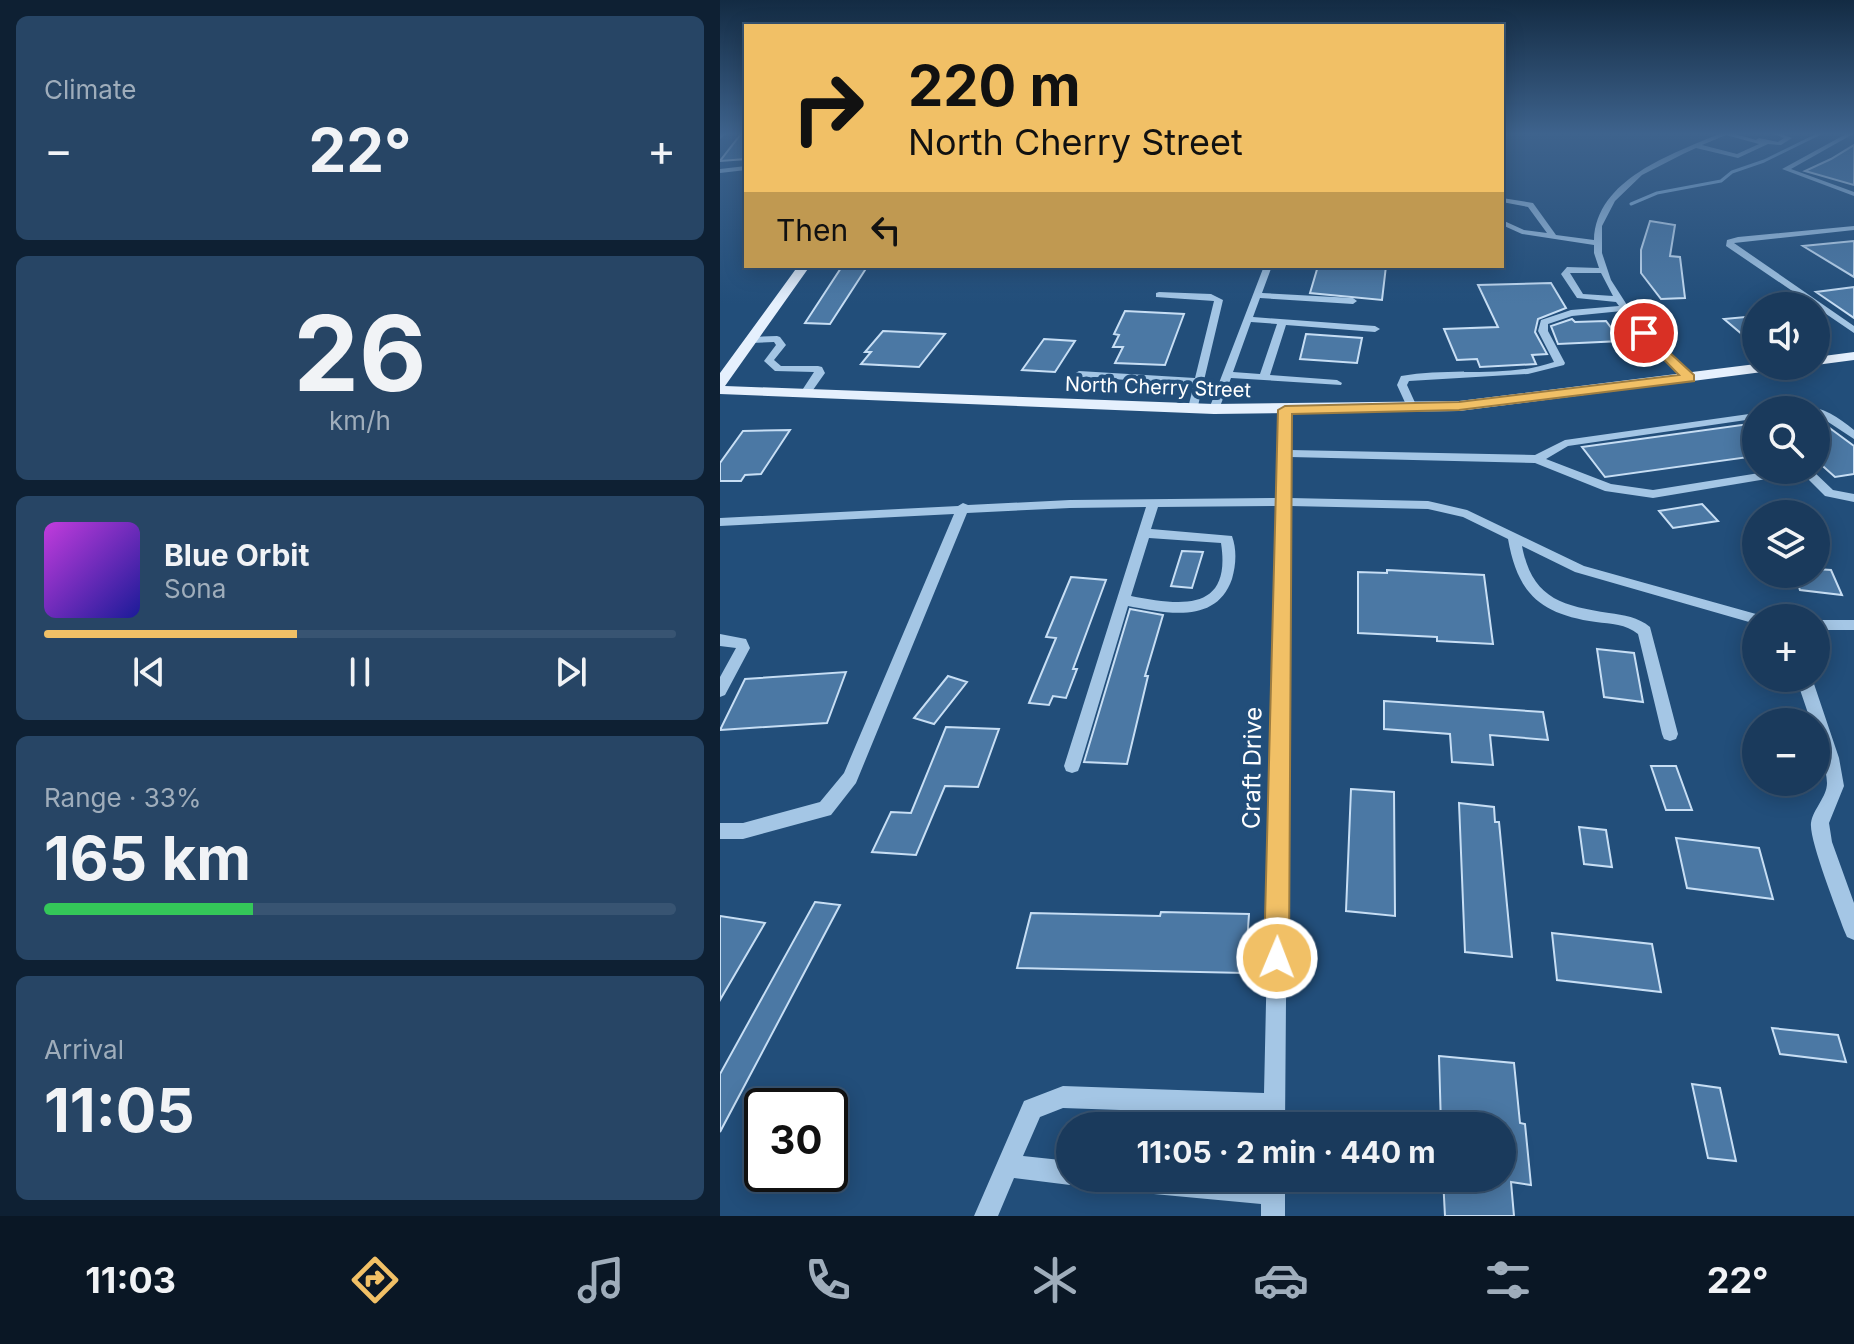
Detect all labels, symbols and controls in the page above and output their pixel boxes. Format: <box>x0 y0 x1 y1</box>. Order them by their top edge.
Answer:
text: 220 m <box>908 52 1081 120</box>
icon: right <box>776 56 880 160</box>
text: Climate <box>44 74 136 105</box>
text: 22° <box>308 114 412 186</box>
text: North Cherry Street <box>908 120 1243 164</box>
text: − <box>44 123 73 177</box>
text: + <box>647 123 676 177</box>
icon: left <box>864 208 908 252</box>
text: Then <box>776 212 848 248</box>
text: 26 <box>293 290 427 416</box>
map controls <box>1742 292 1830 796</box>
button: sound <box>1742 292 1830 380</box>
pin <box>1610 299 1678 367</box>
icon: arrive <box>1622 311 1666 355</box>
street label: North Cherry Street <box>1065 372 1252 402</box>
button: search <box>1742 396 1830 484</box>
text: km/h <box>329 405 391 436</box>
button: layers <box>1742 500 1830 588</box>
text: Blue Orbit <box>164 537 309 573</box>
text: Sona <box>164 573 226 604</box>
button: + <box>1742 604 1830 692</box>
icon: previous <box>127 650 171 694</box>
icon: pause <box>338 650 382 694</box>
icon: next <box>549 650 593 694</box>
street label: Craft Drive <box>1236 707 1268 829</box>
button: − <box>1742 708 1830 796</box>
text: Range · 33% <box>44 782 201 813</box>
text: 165 km <box>44 822 251 894</box>
position arrow <box>1235 916 1319 1000</box>
text: Arrival <box>44 1034 124 1065</box>
text: 11:05 <box>44 1074 195 1146</box>
speed limit sign: 30 <box>744 1088 848 1192</box>
text: 11:05 · 2 min · 440 m <box>1136 1134 1436 1170</box>
icon: directions <box>347 1252 403 1308</box>
icon: music <box>573 1252 629 1308</box>
icon: phone <box>800 1252 856 1308</box>
icon: climate <box>1027 1252 1083 1308</box>
icon: car <box>1253 1252 1309 1308</box>
icon: filters <box>1480 1252 1536 1308</box>
text: 11:03 <box>85 1258 176 1302</box>
text: 22° <box>1707 1258 1769 1302</box>

